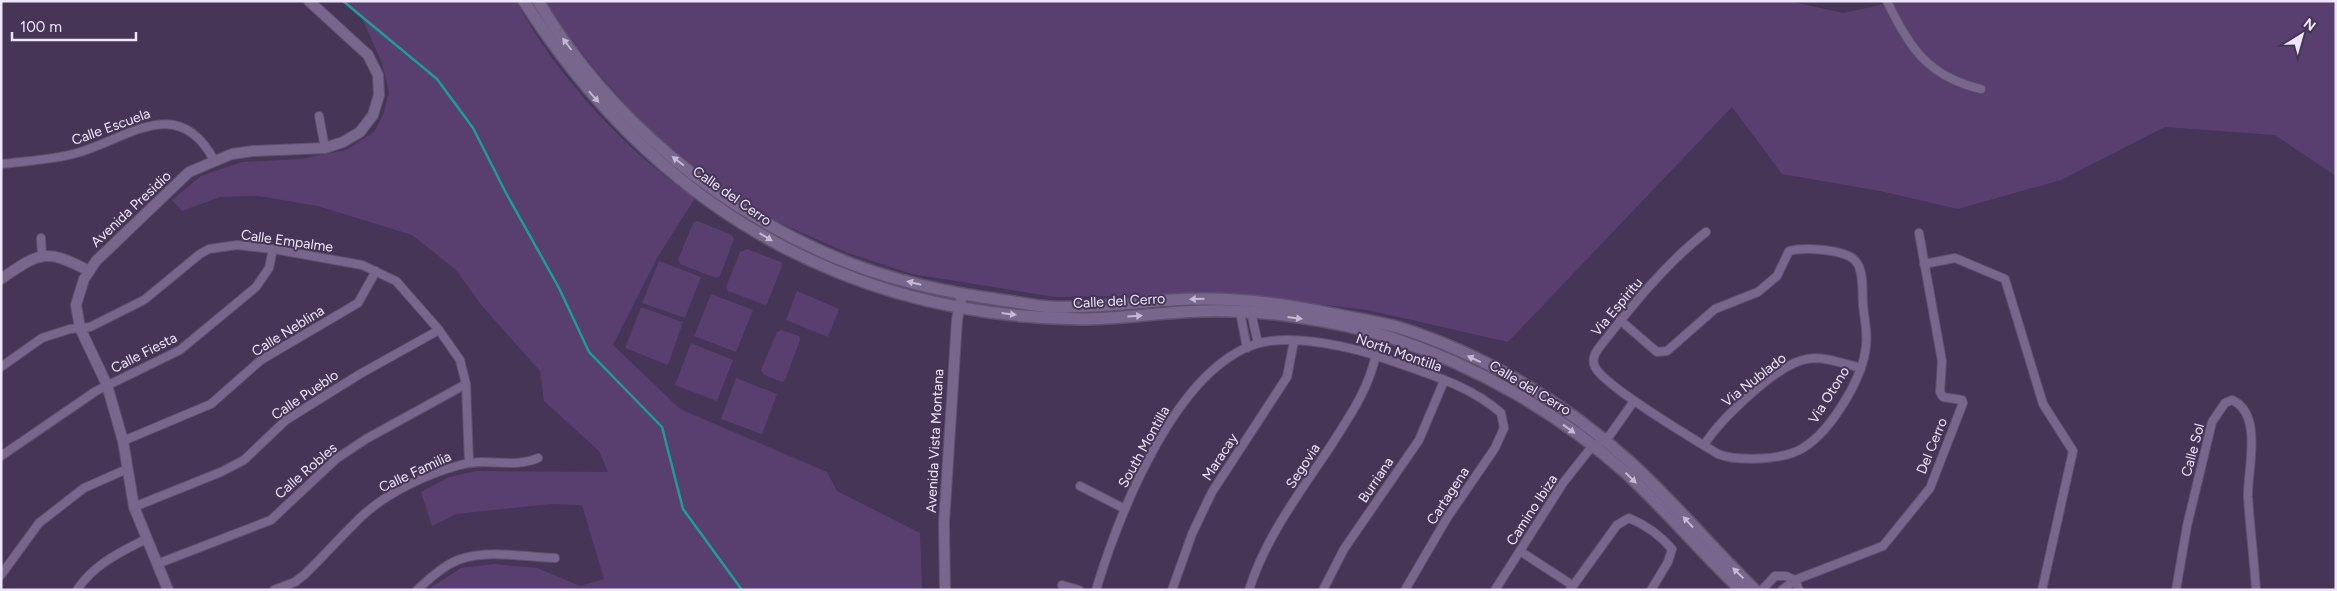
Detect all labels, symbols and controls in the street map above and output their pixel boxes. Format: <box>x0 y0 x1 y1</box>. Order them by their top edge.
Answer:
scale bar <box>12 10 136 42</box>
north arrow <box>2277 10 2327 60</box>
text: N <box>2300 15 2319 35</box>
text: 100 m <box>20 18 62 36</box>
one-way arrow <box>561 38 572 51</box>
one-way arrow <box>588 90 600 102</box>
street label: Calle Escuela <box>69 105 153 149</box>
one-way arrow <box>672 156 685 167</box>
street label: Calle del Cerro <box>689 163 775 229</box>
street label: Avenida Presidio <box>87 167 175 251</box>
street label: Calle Empalme <box>240 226 334 256</box>
one-way arrow <box>759 233 772 242</box>
street label: Via Espiritu <box>1588 274 1646 340</box>
one-way arrow <box>906 279 921 287</box>
street label: Calle del Cerro <box>1073 290 1165 312</box>
one-way arrow <box>1188 295 1204 303</box>
street label: Calle Neblina <box>249 302 327 360</box>
one-way arrow <box>1001 310 1017 318</box>
one-way arrow <box>1128 311 1144 319</box>
one-way arrow <box>1287 314 1303 322</box>
street label: Calle Fiesta <box>108 329 180 377</box>
street label: North Montilla <box>1354 330 1444 376</box>
street label: Via Nublado <box>1718 350 1790 410</box>
one-way arrow <box>1467 354 1481 362</box>
street label: Calle del Cerro <box>1486 357 1574 419</box>
street label: Via Otono <box>1805 363 1853 427</box>
street label: Calle Pueblo <box>268 366 342 424</box>
street label: Avenida Vista Montana <box>923 368 947 514</box>
street label: South Montilla <box>1115 403 1173 491</box>
street label: Del Cerro <box>1913 415 1951 477</box>
street label: Calle Sol <box>2178 422 2208 478</box>
one-way arrow <box>1562 423 1575 434</box>
street label: Maracay <box>1198 430 1242 484</box>
street label: Calle Robles <box>271 439 341 503</box>
street label: Segovia <box>1282 440 1324 492</box>
street label: Calle Familia <box>376 448 454 496</box>
street label: Burriana <box>1355 454 1397 506</box>
street label: Cartagena <box>1423 464 1473 528</box>
street label: Camino Ibiza <box>1503 471 1561 549</box>
one-way arrow <box>1625 472 1637 484</box>
one-way arrow <box>1682 516 1694 528</box>
one-way arrow <box>1732 568 1744 580</box>

